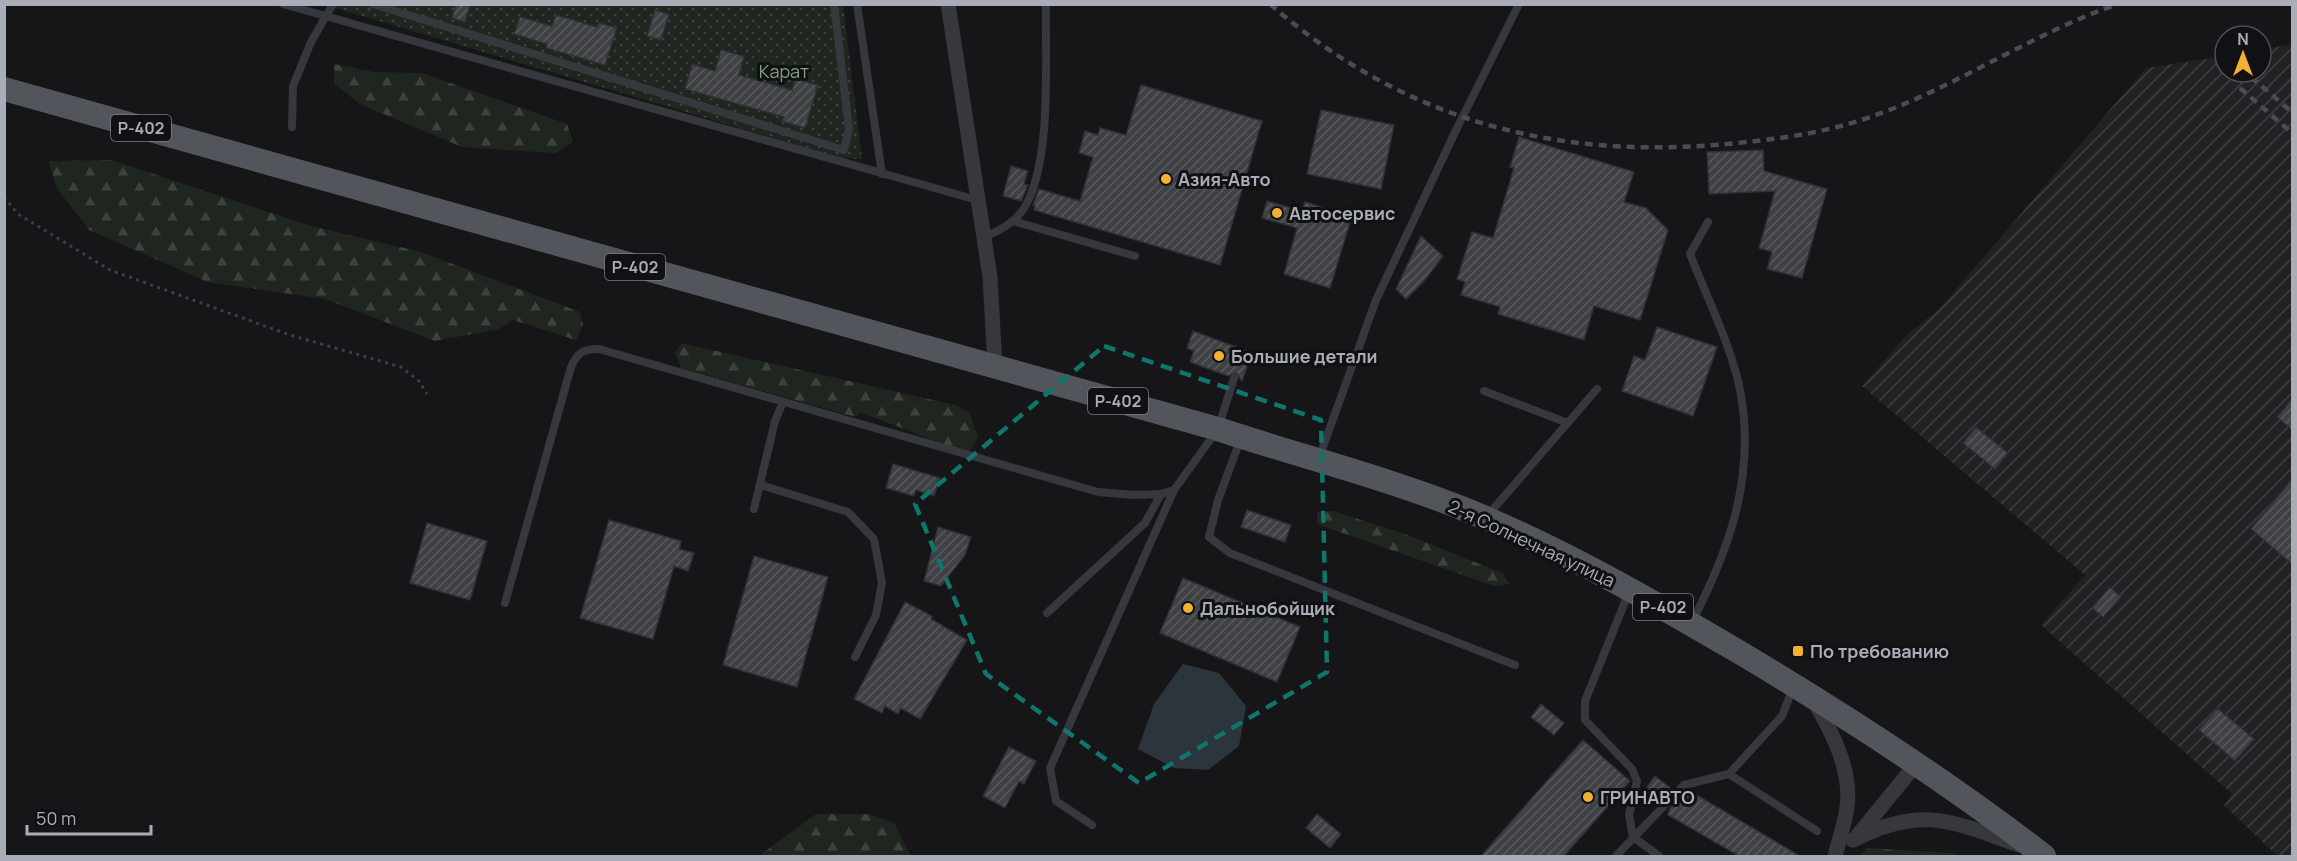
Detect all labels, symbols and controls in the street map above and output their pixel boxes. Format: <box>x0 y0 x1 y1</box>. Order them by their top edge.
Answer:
north arrow <box>2213 24 2273 84</box>
text: N <box>2237 28 2249 50</box>
park label: Карат <box>759 59 809 83</box>
road number: Р-402 <box>111 115 171 141</box>
place label: Азия-Авто <box>1178 167 1271 191</box>
marker: Азия-Авто <box>1159 172 1173 186</box>
place label: Автосервис <box>1289 201 1395 225</box>
marker: Автосервис <box>1270 206 1284 220</box>
road number: Р-402 <box>605 254 665 280</box>
place label: Большие детали <box>1231 344 1378 368</box>
marker: Большие детали <box>1212 349 1226 363</box>
road number: Р-402 <box>1088 388 1148 414</box>
street label: 2-я Солнечная улица <box>1445 494 1619 592</box>
road number: Р-402 <box>1633 594 1693 620</box>
place label: Дальнобойщик <box>1200 596 1336 620</box>
marker: Дальнобойщик <box>1181 601 1195 615</box>
place label: По требованию <box>1810 639 1949 663</box>
marker: По требованию <box>1791 644 1805 658</box>
place label: ГРИНАВТО <box>1600 785 1695 809</box>
marker: ГРИНАВТО <box>1581 790 1595 804</box>
scale bar <box>27 798 152 836</box>
text: 50 m <box>36 806 76 830</box>

